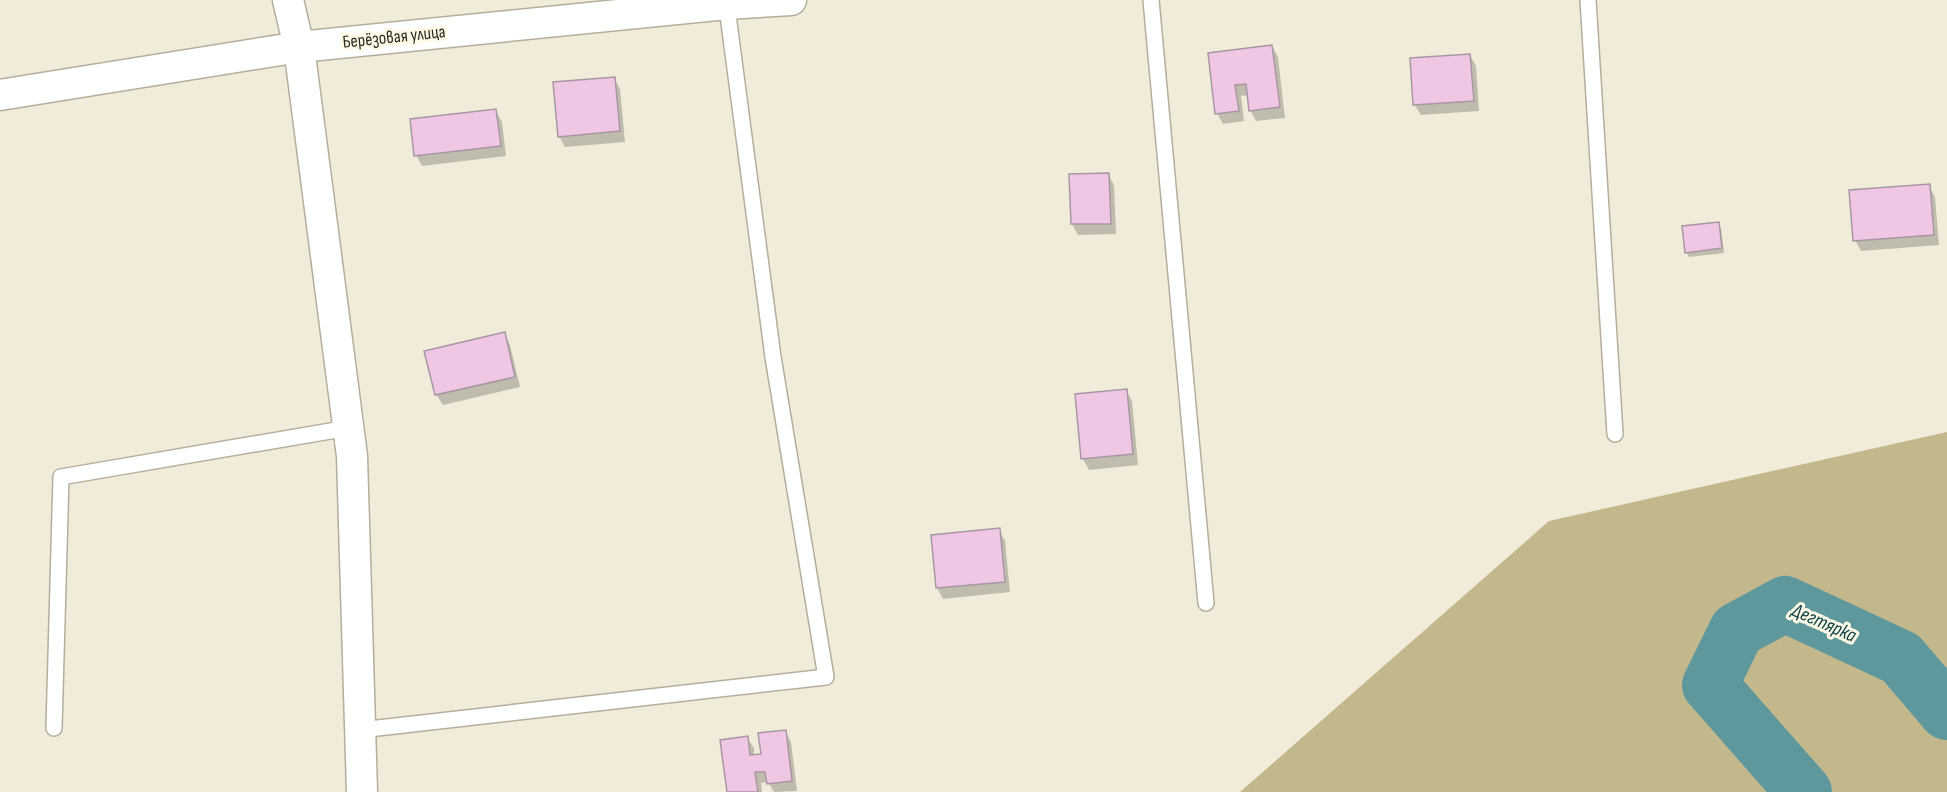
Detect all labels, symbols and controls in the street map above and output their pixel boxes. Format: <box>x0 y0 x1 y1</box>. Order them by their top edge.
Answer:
street label: Берёзовая улица <box>342 21 447 53</box>
water label: Дегтярка <box>1787 598 1860 648</box>

